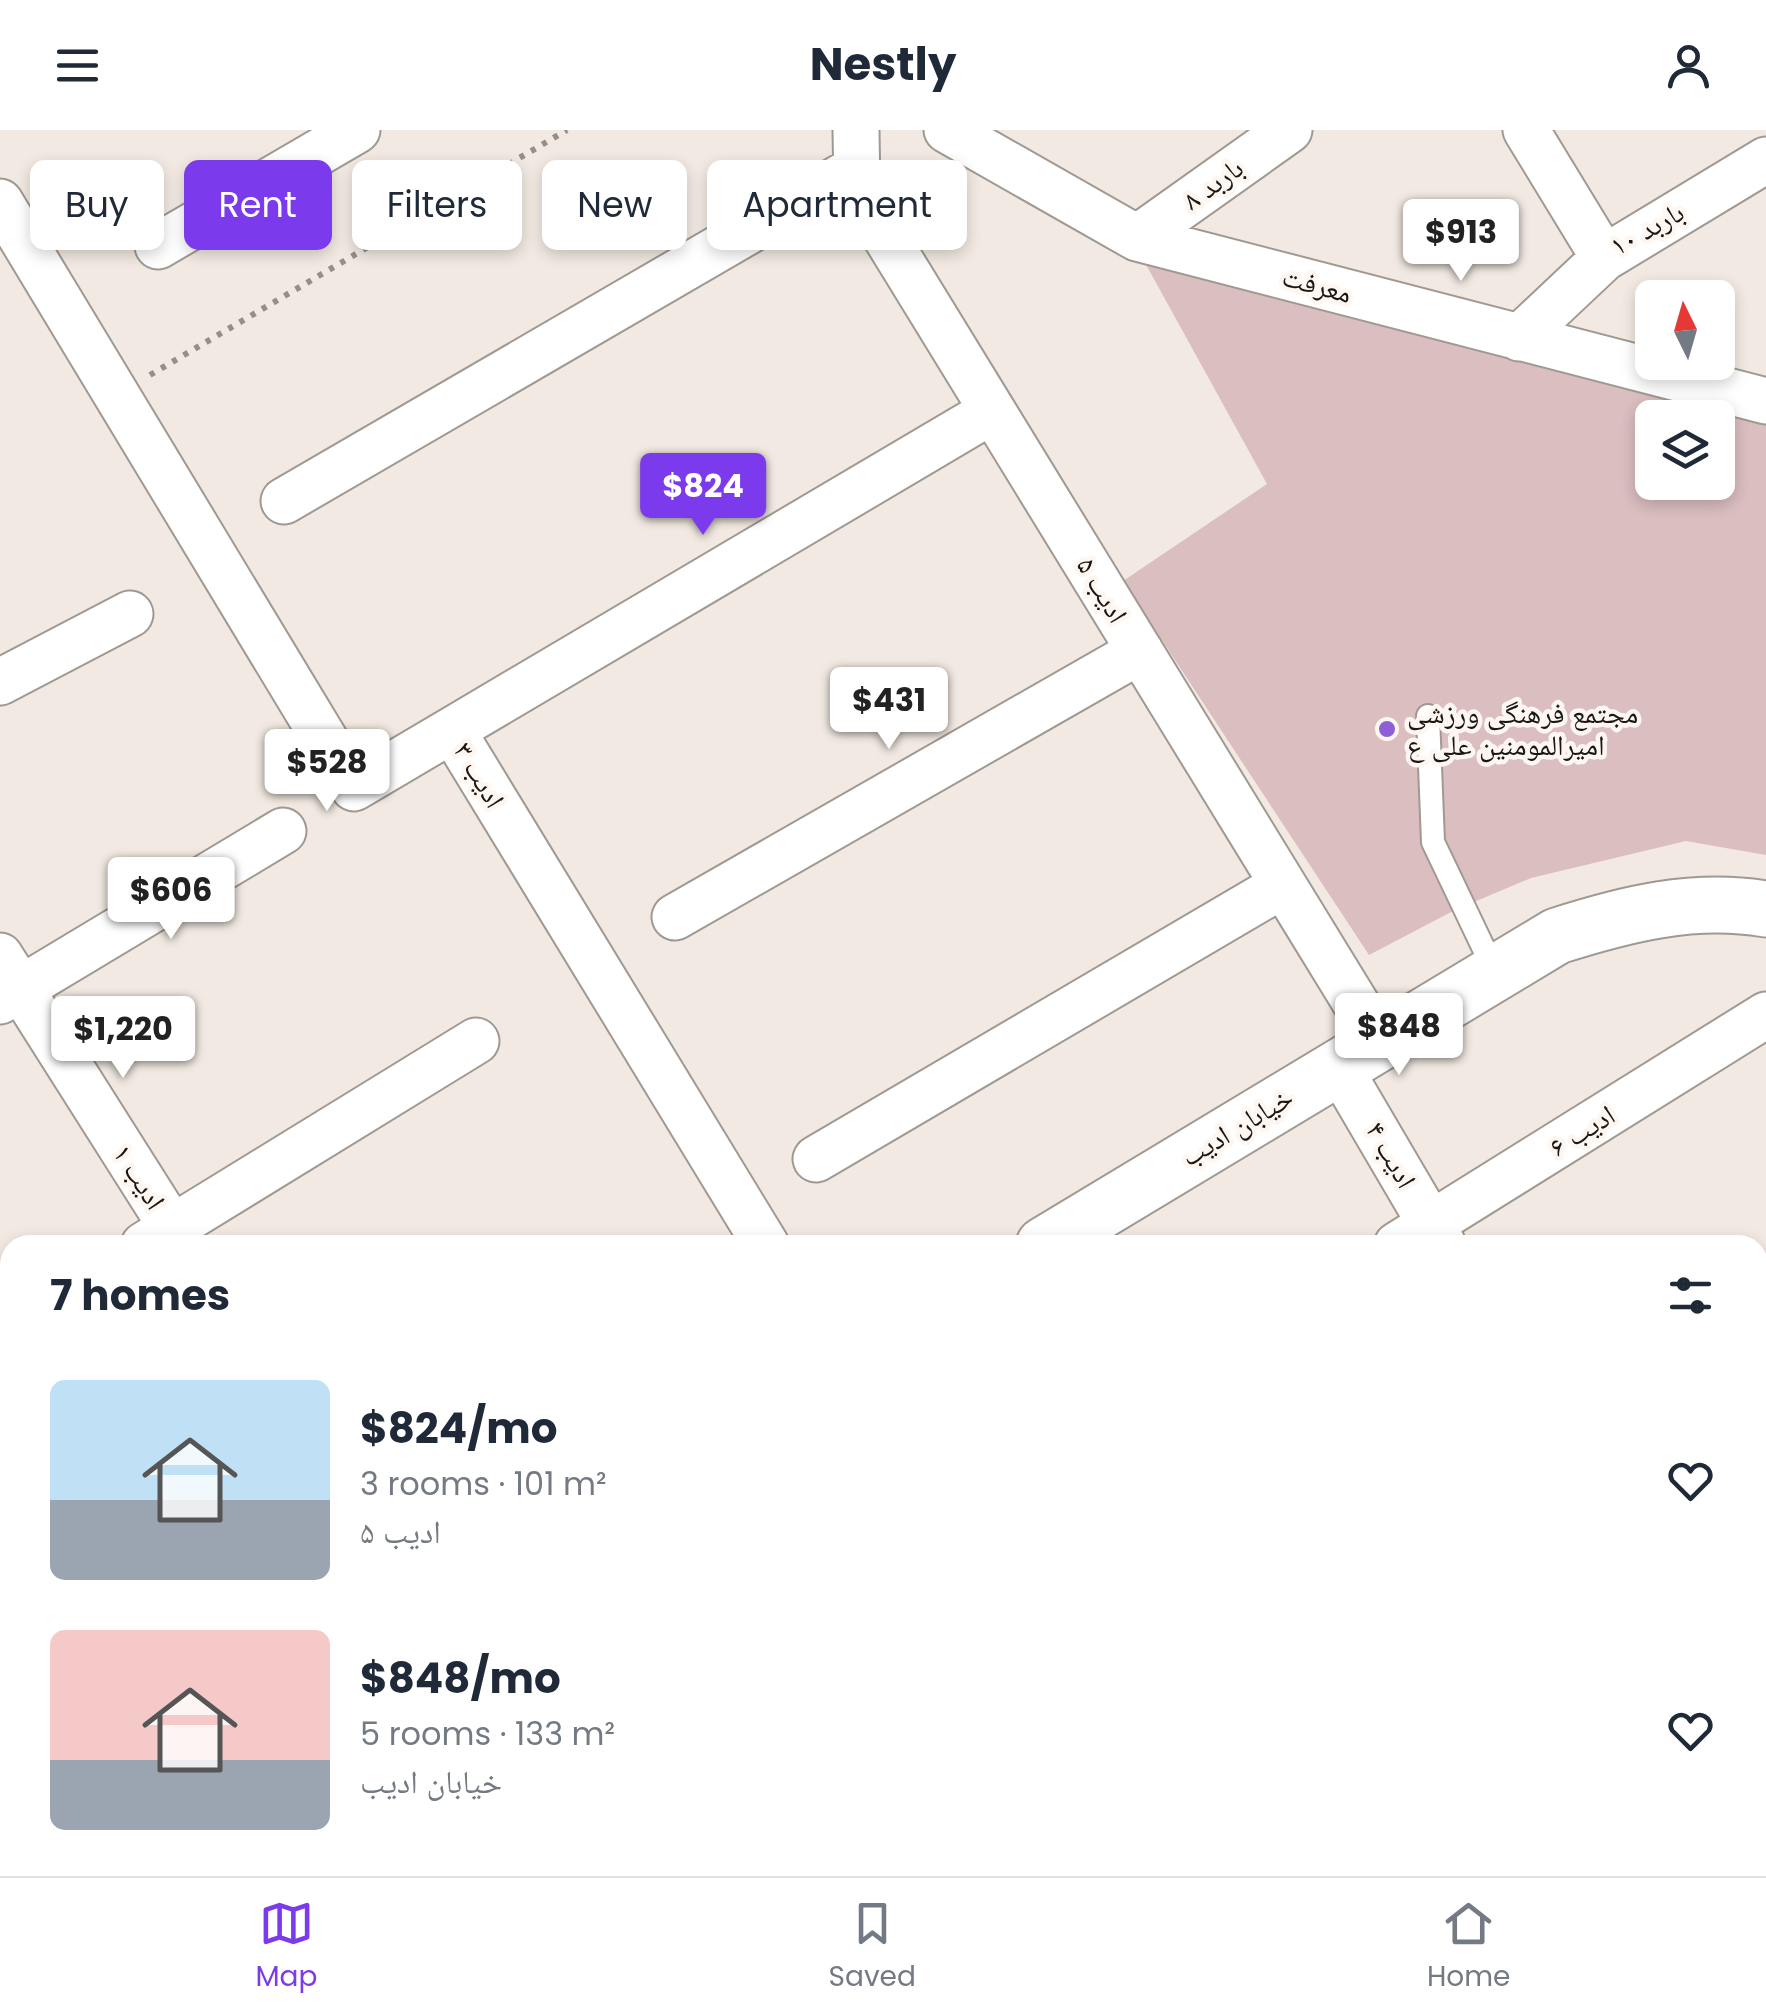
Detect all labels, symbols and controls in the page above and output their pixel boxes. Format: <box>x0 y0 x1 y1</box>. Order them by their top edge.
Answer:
text: Nestly <box>810 33 956 96</box>
icon: menu <box>50 38 105 93</box>
icon: person <box>1661 38 1716 93</box>
street label: باربد ۸ <box>1175 149 1251 219</box>
chip: Buy <box>30 160 164 250</box>
chip: Rent <box>184 160 332 250</box>
chip: Filters <box>352 160 522 250</box>
chip: New <box>542 160 687 250</box>
chip: Apartment <box>707 160 967 250</box>
street label: باربد ۱۰ <box>1603 193 1691 265</box>
pin: $913 <box>1402 199 1520 284</box>
text: $913 <box>1425 209 1497 254</box>
street label: معرفت <box>1278 257 1356 313</box>
north arrow <box>1635 280 1735 380</box>
map controls <box>1635 280 1735 500</box>
button: layers <box>1635 400 1735 500</box>
pin: $824 <box>644 453 762 538</box>
text: $824 <box>662 463 744 508</box>
street label: ادیب ۵ <box>1067 550 1137 630</box>
pin: $431 <box>830 667 948 752</box>
text: $431 <box>852 677 926 722</box>
place label: مجتمع فرهنگی ورزشی امیرالمومنین علی ‌ع <box>1407 694 1638 765</box>
marker: مجتمع فرهنگی ورزشی امیرالمومنین علی ‌ع <box>1376 718 1398 740</box>
pin: $528 <box>268 729 386 814</box>
street label: ادیب ۳ <box>444 735 514 815</box>
text: $528 <box>287 739 367 784</box>
pin: $606 <box>112 857 230 942</box>
text: $606 <box>130 867 212 912</box>
pin: $848 <box>1340 993 1458 1078</box>
pin: $1,220 <box>42 996 204 1081</box>
text: $848 <box>1357 1003 1441 1048</box>
text: $1,220 <box>73 1006 173 1051</box>
street label: خیابان ادیب <box>1174 1078 1300 1176</box>
street label: ادیب ۶ <box>1542 1096 1622 1166</box>
street label: ادیب ۴ <box>1356 1115 1426 1195</box>
street label: ادیب ۱ <box>103 1137 175 1217</box>
text: 7 homes <box>50 1266 230 1325</box>
icon: filters <box>1663 1268 1718 1323</box>
text: $824/mo <box>360 1399 558 1458</box>
icon: home <box>130 1420 250 1540</box>
icon: heart <box>1663 1453 1718 1508</box>
text: 3 rooms · 101 m² <box>360 1461 606 1506</box>
text: ادیب ۵ <box>360 1509 441 1554</box>
text: $848/mo <box>360 1649 561 1708</box>
icon: home <box>130 1670 250 1790</box>
icon: heart <box>1663 1703 1718 1758</box>
text: 5 rooms · 133 m² <box>360 1711 615 1756</box>
text: خیابان ادیب <box>360 1759 502 1804</box>
tab: Map <box>256 1896 317 1998</box>
tab: Saved <box>829 1896 916 1998</box>
tab: Home <box>1427 1896 1510 1998</box>

